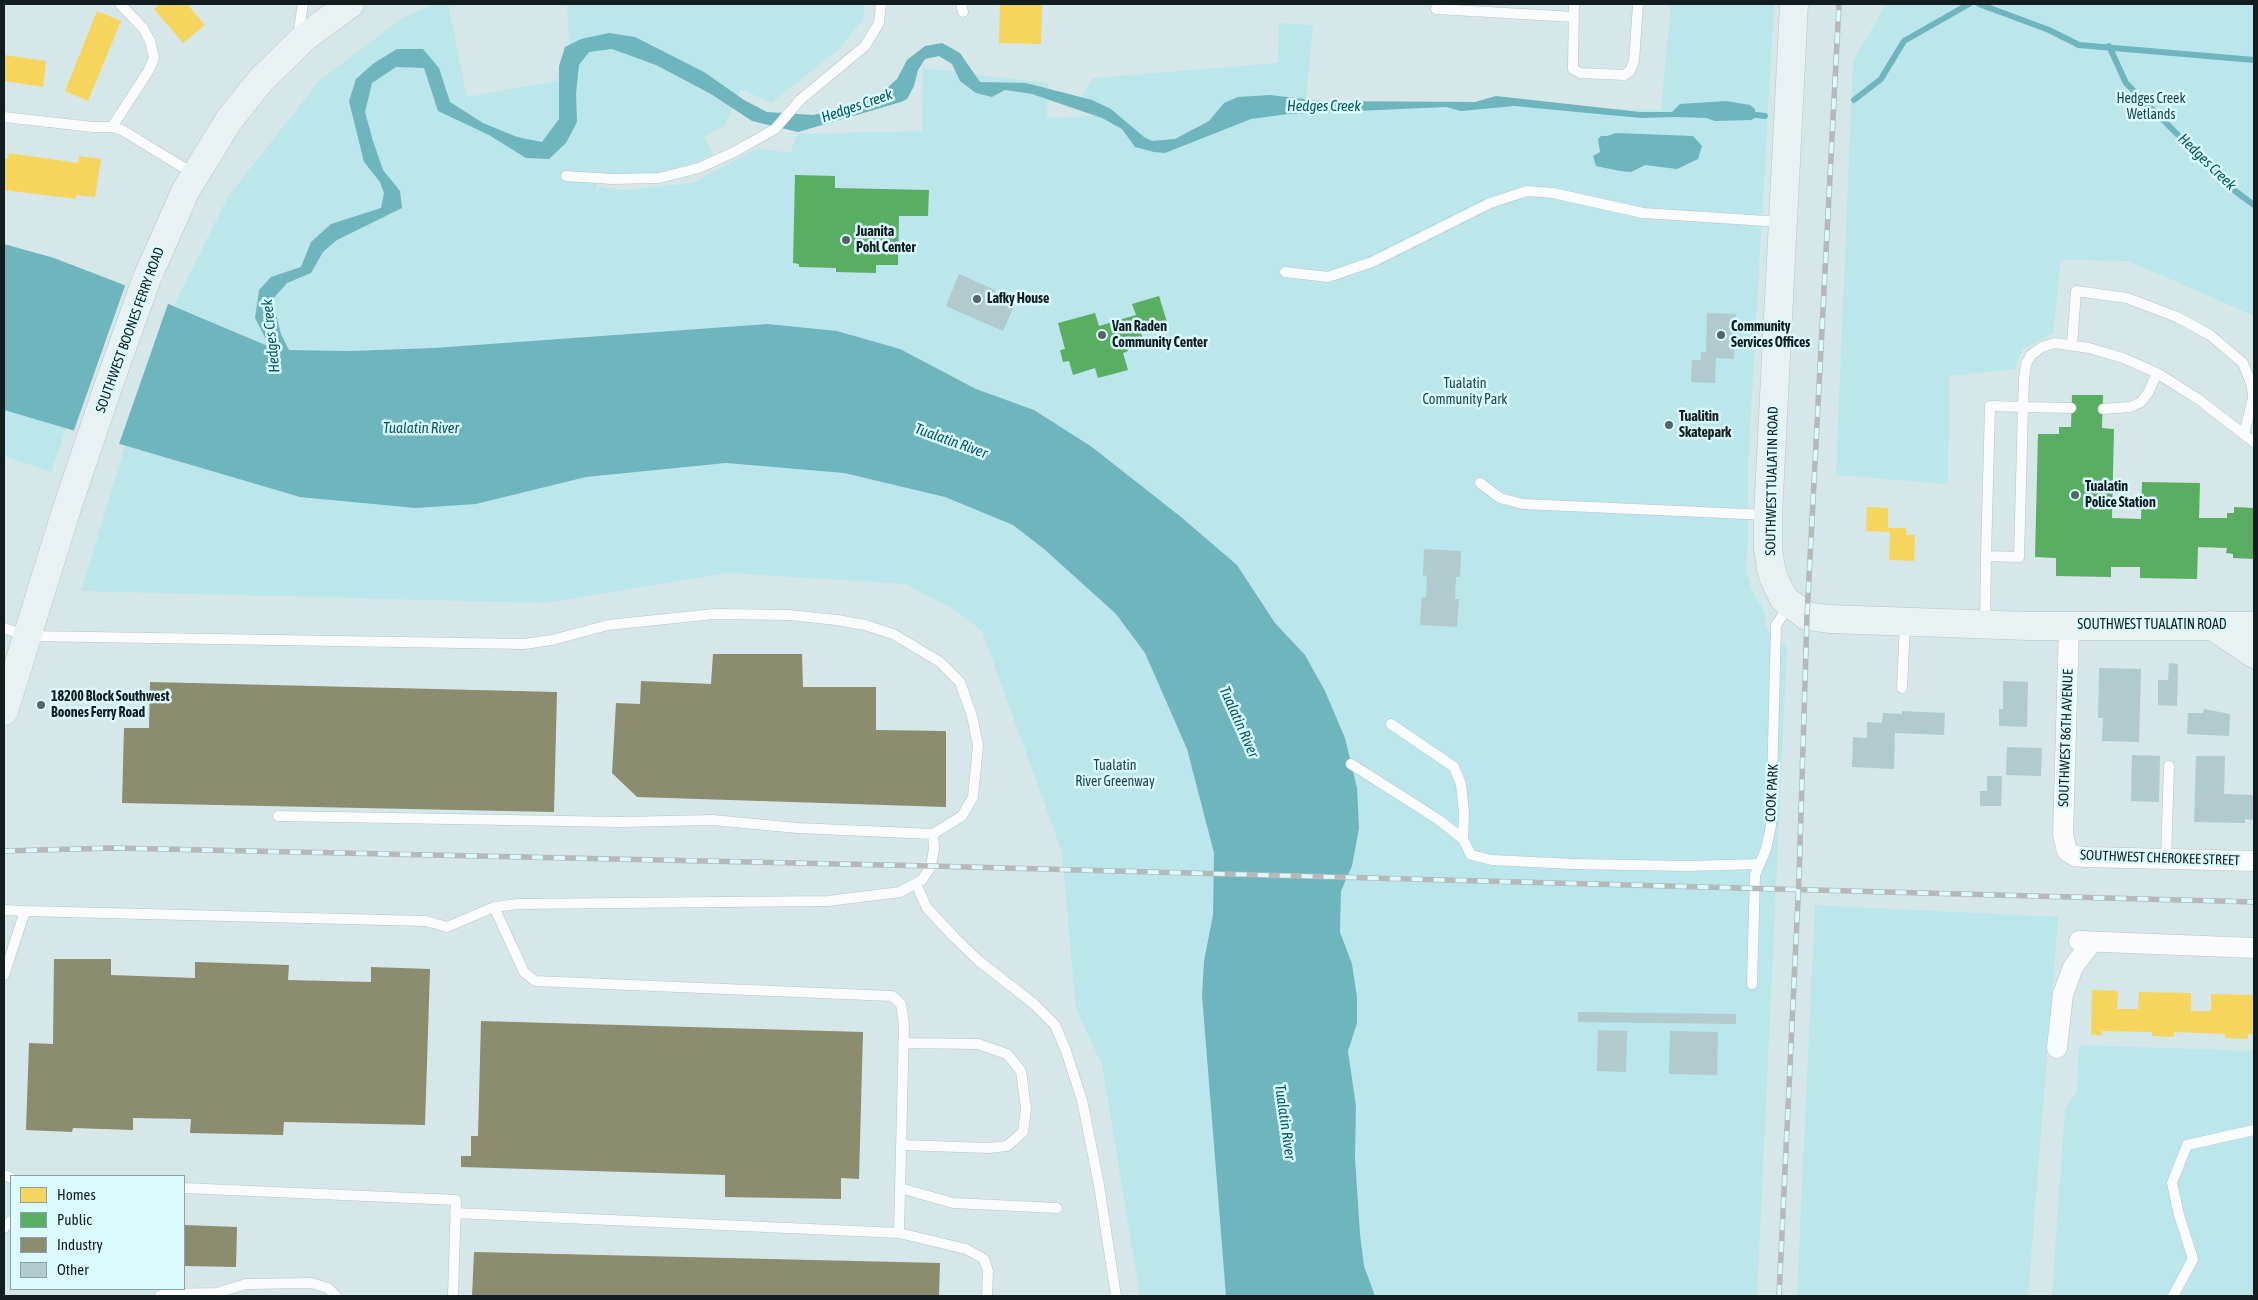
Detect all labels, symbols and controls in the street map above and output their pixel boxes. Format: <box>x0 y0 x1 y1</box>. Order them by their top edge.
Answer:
water label: Hedges Creek <box>819 85 895 127</box>
park label: Hedges Creek Wetlands <box>2116 91 2186 124</box>
water label: Hedges Creek <box>1287 97 1361 115</box>
water label: Hedges Creek <box>2174 130 2240 194</box>
place label: Juanita Pohl Center <box>856 224 916 256</box>
marker: Juanita Pohl Center <box>840 234 852 246</box>
street label: SOUTHWEST BOONES FERRY ROAD <box>92 245 168 415</box>
place label: Lafky House <box>987 291 1049 307</box>
marker: Lafky House <box>971 293 983 305</box>
water label: Hedges Creek <box>258 298 284 374</box>
place label: Van Raden Community Center <box>1112 319 1207 352</box>
place label: Community Services Offices <box>1731 319 1810 352</box>
marker: Van Raden Community Center <box>1096 329 1108 341</box>
marker: Community Services Offices <box>1715 329 1727 341</box>
park label: Tualatin Community Park <box>1423 376 1507 408</box>
street label: SOUTHWEST TUALATIN ROAD <box>1762 406 1782 556</box>
place label: Tualitin Skatepark <box>1679 409 1731 442</box>
water label: Tualatin River <box>383 419 459 437</box>
marker: Tualitin Skatepark <box>1663 419 1675 431</box>
water label: Tualatin River <box>912 420 990 462</box>
place label: Tualatin Police Station <box>2085 479 2156 512</box>
marker: Tualatin Police Station <box>2069 489 2081 501</box>
street label: SOUTHWEST TUALATIN ROAD <box>2077 617 2227 633</box>
street label: SOUTHWEST 86TH AVENUE <box>2055 669 2077 807</box>
water label: Tualatin River <box>1215 684 1263 760</box>
place label: 18200 Block Southwest Boones Ferry Road <box>51 689 169 722</box>
marker: 18200 Block Southwest Boones Ferry Road <box>35 699 47 711</box>
park label: Tualatin River Greenway <box>1075 758 1155 790</box>
street label: COOK PARK <box>1762 764 1782 822</box>
street label: SOUTHWEST CHEROKEE STREET <box>2080 847 2240 869</box>
water label: Tualatin River <box>1271 1083 1299 1161</box>
legend <box>10 1175 185 1290</box>
text: Homes <box>57 1186 96 1203</box>
text: Public <box>57 1211 92 1228</box>
text: Industry <box>57 1236 103 1253</box>
text: Other <box>57 1261 89 1278</box>

